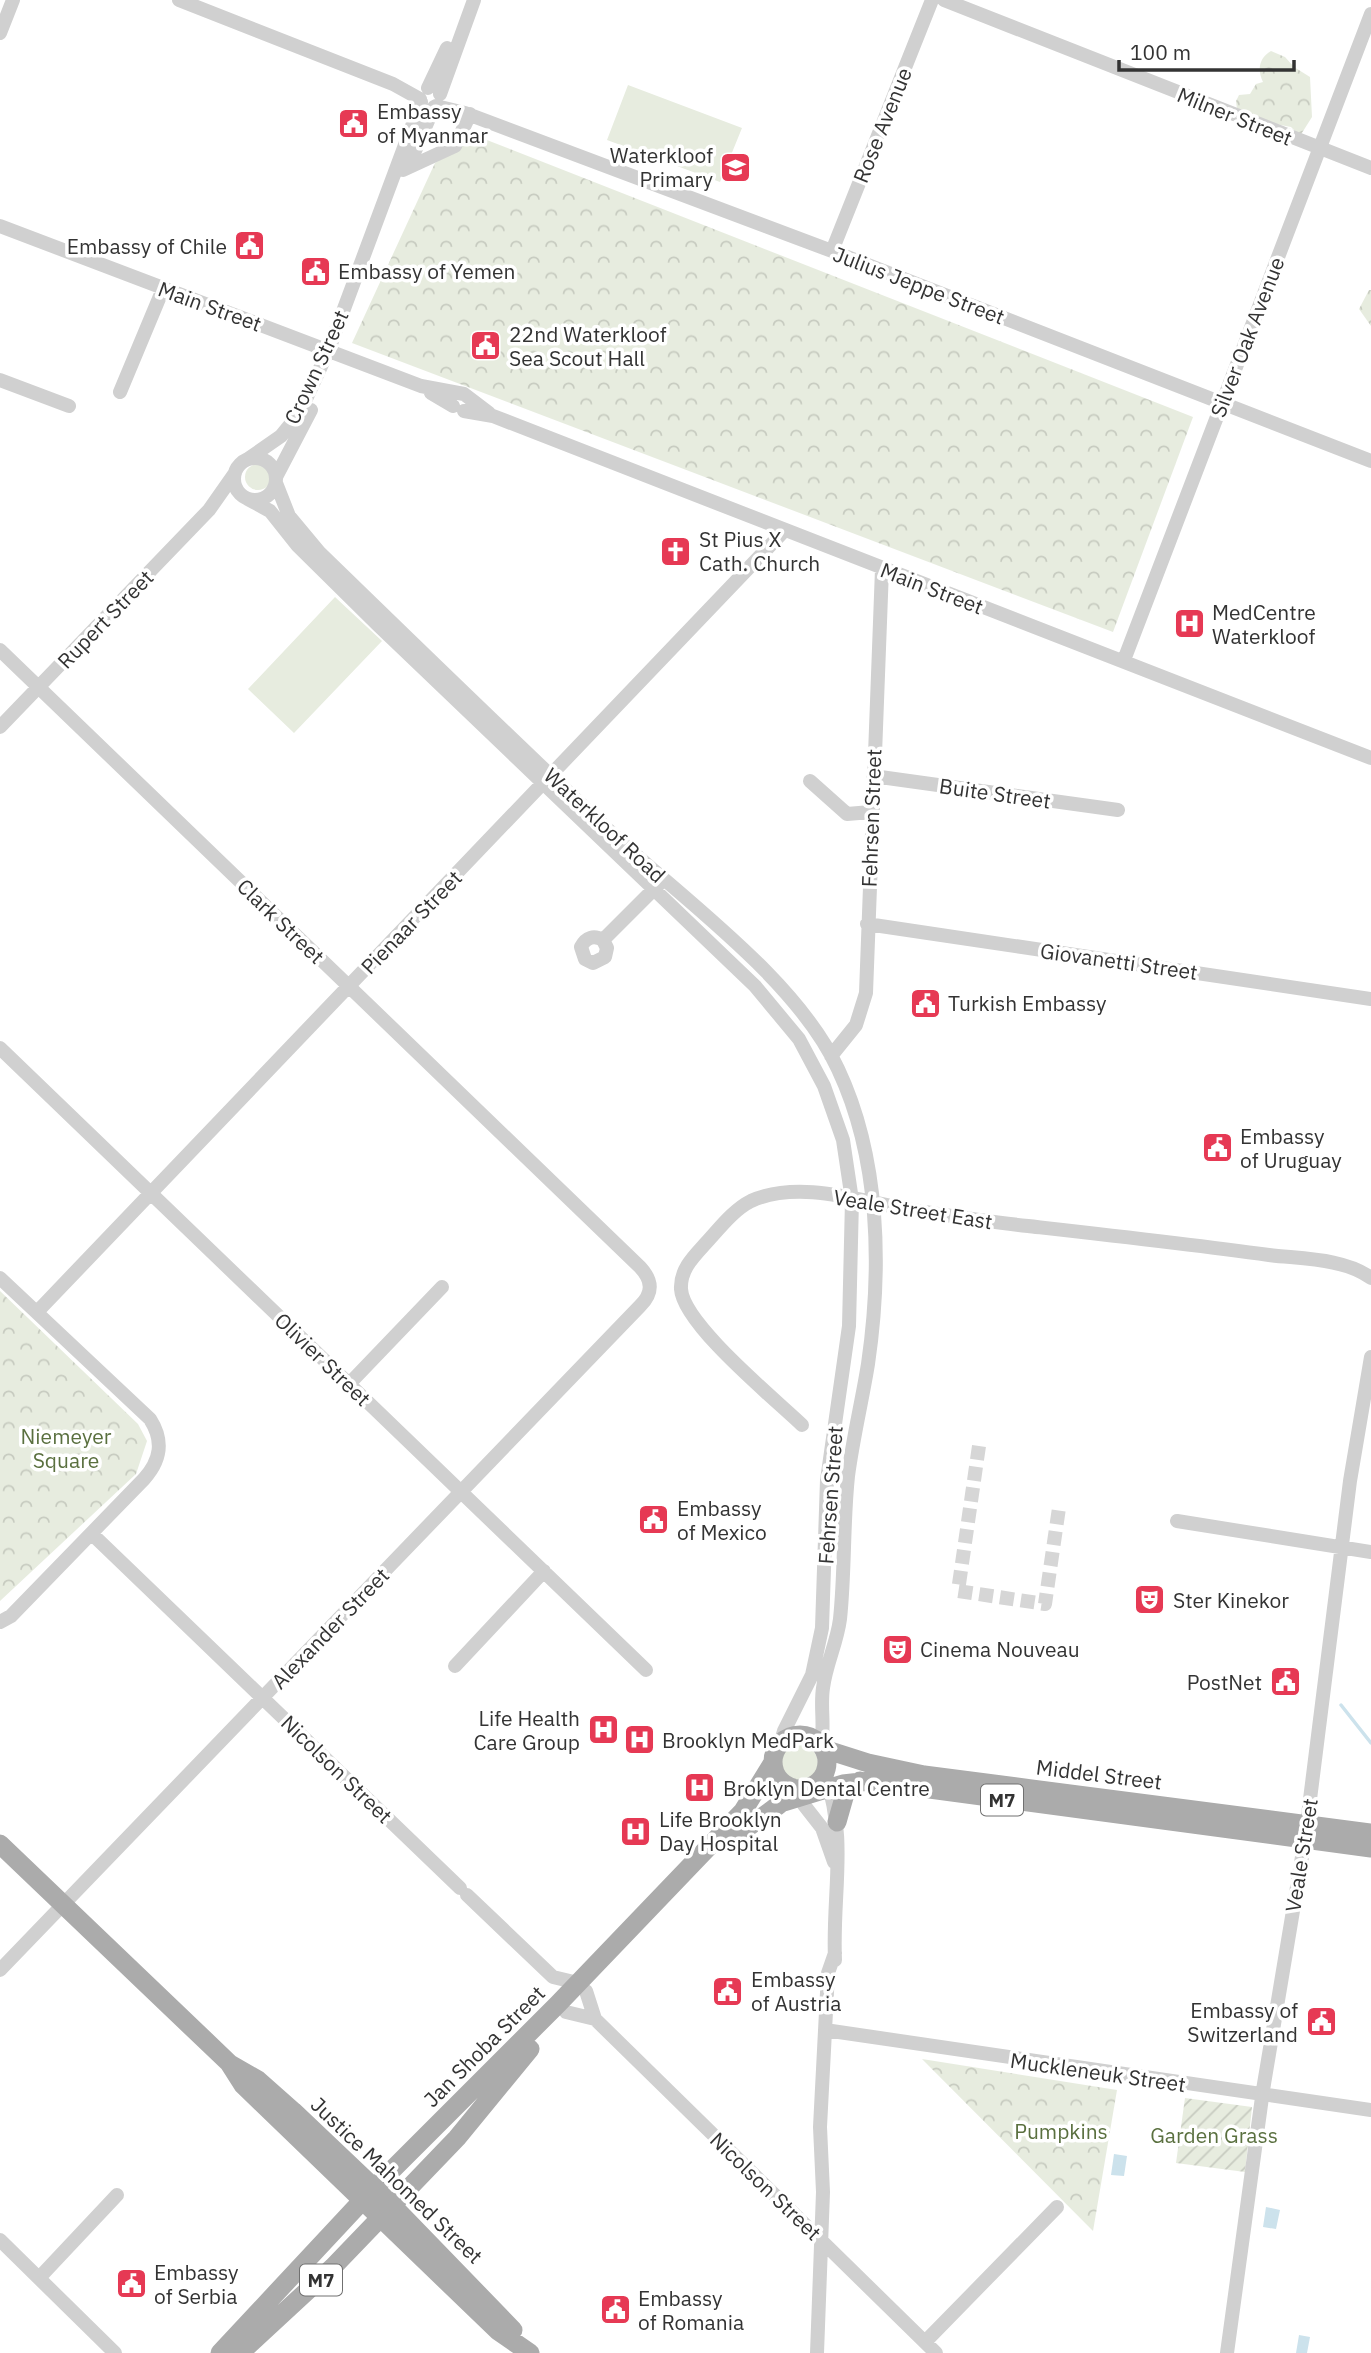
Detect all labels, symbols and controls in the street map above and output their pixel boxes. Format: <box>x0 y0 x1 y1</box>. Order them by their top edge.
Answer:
scale bar <box>1119 28 1294 72</box>
text: 100 m <box>1130 38 1191 66</box>
street label: Rose Avenue <box>846 63 918 187</box>
street label: Milner Street <box>1173 80 1297 152</box>
place label: Embassy of Myanmar <box>377 97 488 149</box>
public building icon: Embassy of Myanmar <box>337 106 371 140</box>
place label: Waterkloof Primary <box>610 141 714 193</box>
school or university icon: Waterkloof Primary <box>719 150 753 184</box>
public building icon: Embassy of Chile <box>233 229 267 263</box>
place label: Embassy of Chile <box>67 232 227 260</box>
street label: Julius Jeppe Street <box>829 239 1009 331</box>
street label: Silver Oak Avenue <box>1204 253 1290 421</box>
public building icon: Embassy of Yemen <box>298 254 332 288</box>
place label: Embassy of Yemen <box>338 257 515 285</box>
street label: Main Street <box>154 274 266 338</box>
street label: Crown Street <box>277 305 355 429</box>
place label: 22nd Waterkloof Sea Scout Hall <box>509 320 667 372</box>
public building icon: 22nd Waterkloof Sea Scout Hall <box>469 329 503 363</box>
place label: St Pius X Cath. Church <box>699 525 820 577</box>
church icon: St Pius X Cath. Church <box>659 534 693 568</box>
street label: Main Street <box>877 556 987 620</box>
street label: Rupert Street <box>51 564 159 674</box>
place label: MedCentre Waterkloof <box>1212 598 1316 650</box>
hospital icon: MedCentre Waterkloof <box>1172 607 1206 641</box>
street label: Fehrsen Street <box>855 748 887 888</box>
street label: Waterkloof Road <box>538 761 672 889</box>
street label: Buite Street <box>937 771 1053 815</box>
street label: Pienaar Street <box>354 864 468 980</box>
street label: Clark Street <box>231 872 331 970</box>
street label: Giovanetti Street <box>1039 936 1199 986</box>
public building icon: Turkish Embassy <box>908 986 942 1020</box>
place label: Turkish Embassy <box>948 989 1107 1017</box>
place label: Embassy of Uruguay <box>1240 1122 1342 1174</box>
public building icon: Embassy of Uruguay <box>1200 1131 1234 1165</box>
street label: Veale Street East <box>832 1183 994 1235</box>
street label: Olivier Street <box>269 1306 377 1412</box>
park label: Niemeyer Square <box>21 1422 112 1474</box>
street label: Fehrsen Street <box>811 1425 849 1565</box>
place label: Embassy of Mexico <box>677 1494 767 1546</box>
public building icon: Embassy of Mexico <box>637 1503 671 1537</box>
street label: Alexander Street <box>265 1561 395 1695</box>
theatre icon: Ster Kinekor <box>1133 1583 1167 1617</box>
place label: Ster Kinekor <box>1173 1586 1289 1614</box>
theatre icon: Cinema Nouveau <box>880 1632 914 1666</box>
place label: Cinema Nouveau <box>920 1635 1080 1663</box>
public building icon: PostNet <box>1268 1665 1302 1699</box>
place label: PostNet <box>1187 1668 1262 1696</box>
place label: Life Health Care Group <box>474 1704 580 1756</box>
street label: Nicolson Street <box>275 1709 399 1829</box>
hospital icon: Life Health Care Group <box>586 1713 620 1747</box>
hospital icon: Brooklyn MedPark <box>622 1723 656 1757</box>
place label: Brooklyn MedPark <box>662 1726 834 1754</box>
street label: Middel Street <box>1035 1752 1163 1796</box>
hospital icon: Broklyn Dental Centre <box>683 1771 717 1805</box>
place label: Broklyn Dental Centre <box>723 1774 930 1802</box>
road number: M7 <box>981 1784 1023 1816</box>
street label: Veale Street <box>1278 1796 1324 1914</box>
place label: Life Brooklyn Day Hospital <box>659 1805 782 1857</box>
hospital icon: Life Brooklyn Day Hospital <box>619 1814 653 1848</box>
place label: Embassy of Austria <box>751 1965 841 2017</box>
public building icon: Embassy of Austria <box>711 1974 745 2008</box>
street label: Jan Shoba Street <box>417 1979 551 2113</box>
place label: Embassy of Switzerland <box>1187 1996 1298 2048</box>
public building icon: Embassy of Switzerland <box>1304 2005 1338 2039</box>
street label: Muckleneuk Street <box>1008 2046 1188 2098</box>
street label: Justice Mahomed Street <box>305 2090 489 2270</box>
park label: Pumpkins <box>1014 2117 1108 2145</box>
park label: Garden Grass <box>1150 2121 1278 2149</box>
street label: Nicolson Street <box>704 2126 828 2246</box>
place label: Embassy of Serbia <box>154 2258 239 2310</box>
road number: M7 <box>300 2264 342 2296</box>
public building icon: Embassy of Serbia <box>114 2267 148 2301</box>
place label: Embassy of Romania <box>638 2284 744 2336</box>
public building icon: Embassy of Romania <box>598 2293 632 2327</box>

